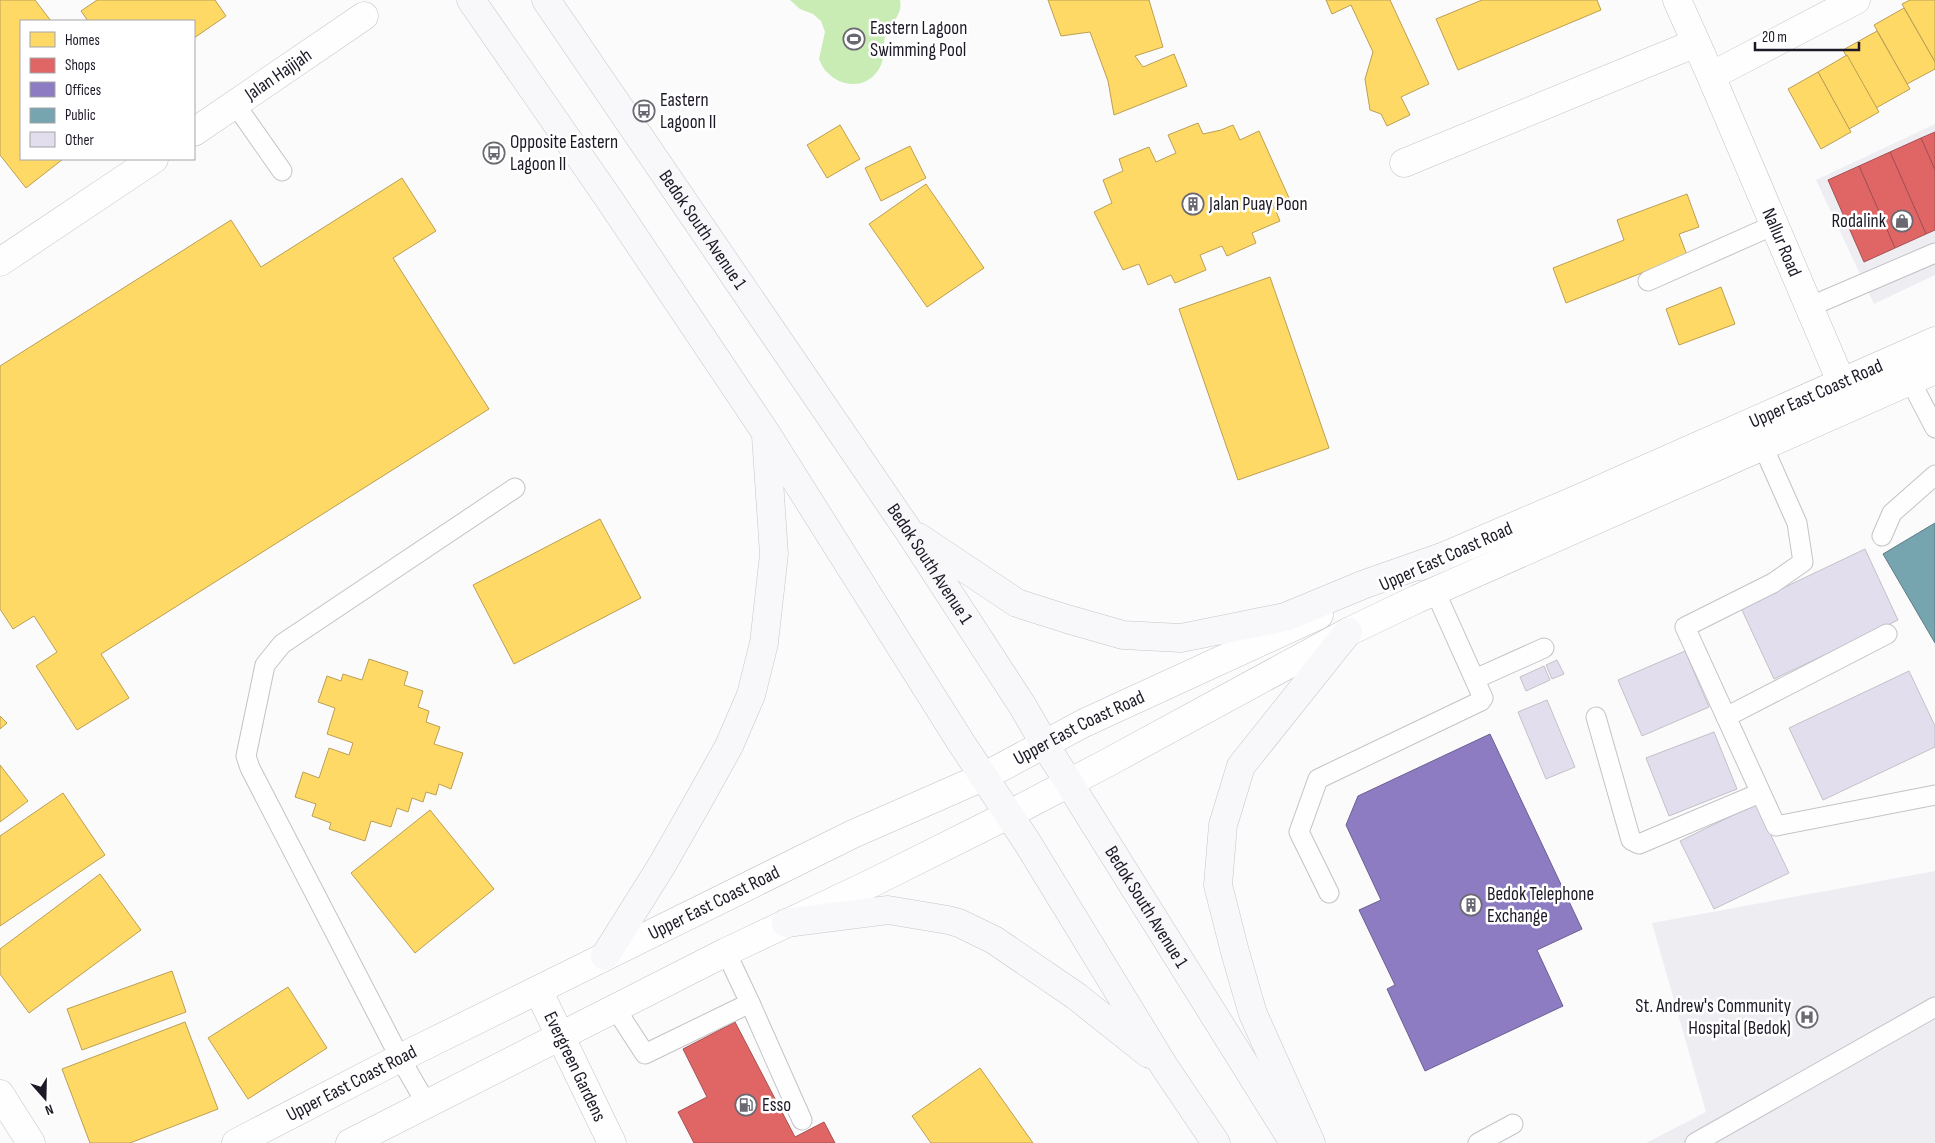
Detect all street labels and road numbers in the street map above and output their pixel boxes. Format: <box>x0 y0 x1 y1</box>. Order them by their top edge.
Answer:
street label: Jalan Hajijah <box>240 44 316 106</box>
street label: Bedok South Avenue 1 <box>654 166 752 294</box>
street label: Nallur Road <box>1757 205 1807 280</box>
street label: Upper East Coast Road <box>1746 354 1886 433</box>
street label: Bedok South Avenue 1 <box>882 499 978 629</box>
street label: Upper East Coast Road <box>1376 517 1516 597</box>
street label: Upper East Coast Road <box>1010 685 1148 770</box>
street label: Bedok South Avenue 1 <box>1100 842 1193 972</box>
street label: Upper East Coast Road <box>645 861 783 945</box>
street label: Evergreen Gardens <box>539 1008 611 1125</box>
street label: Upper East Coast Road <box>282 1040 420 1126</box>

